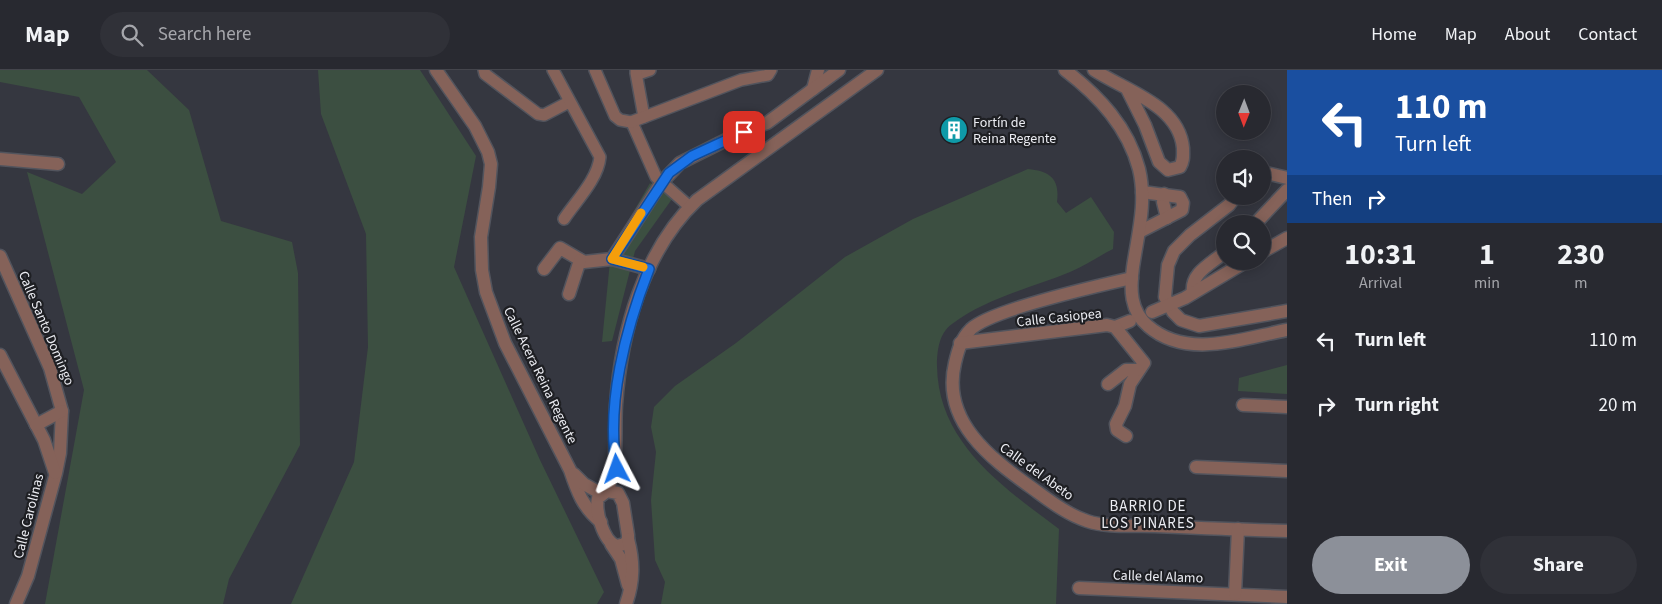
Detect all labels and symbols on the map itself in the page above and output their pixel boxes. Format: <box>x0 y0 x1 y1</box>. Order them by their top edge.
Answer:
north arrow <box>1216 85 1271 140</box>
pin <box>723 111 765 153</box>
place label: Fortín de Reina Regente <box>973 113 1056 149</box>
building icon: Fortín de Reina Regente <box>939 115 969 145</box>
street label: Calle Santo Domingo <box>13 268 79 389</box>
street label: Calle Acera Reina Regente <box>498 304 582 447</box>
street label: Calle Casiopea <box>1016 304 1103 332</box>
street label: Calle del Abeto <box>995 438 1078 506</box>
position arrow <box>590 442 642 494</box>
street label: Calle Carolinas <box>9 472 49 561</box>
district label: BARRIO DE LOS PINARES <box>1101 496 1195 534</box>
street label: Calle del Alamo <box>1112 565 1204 589</box>

